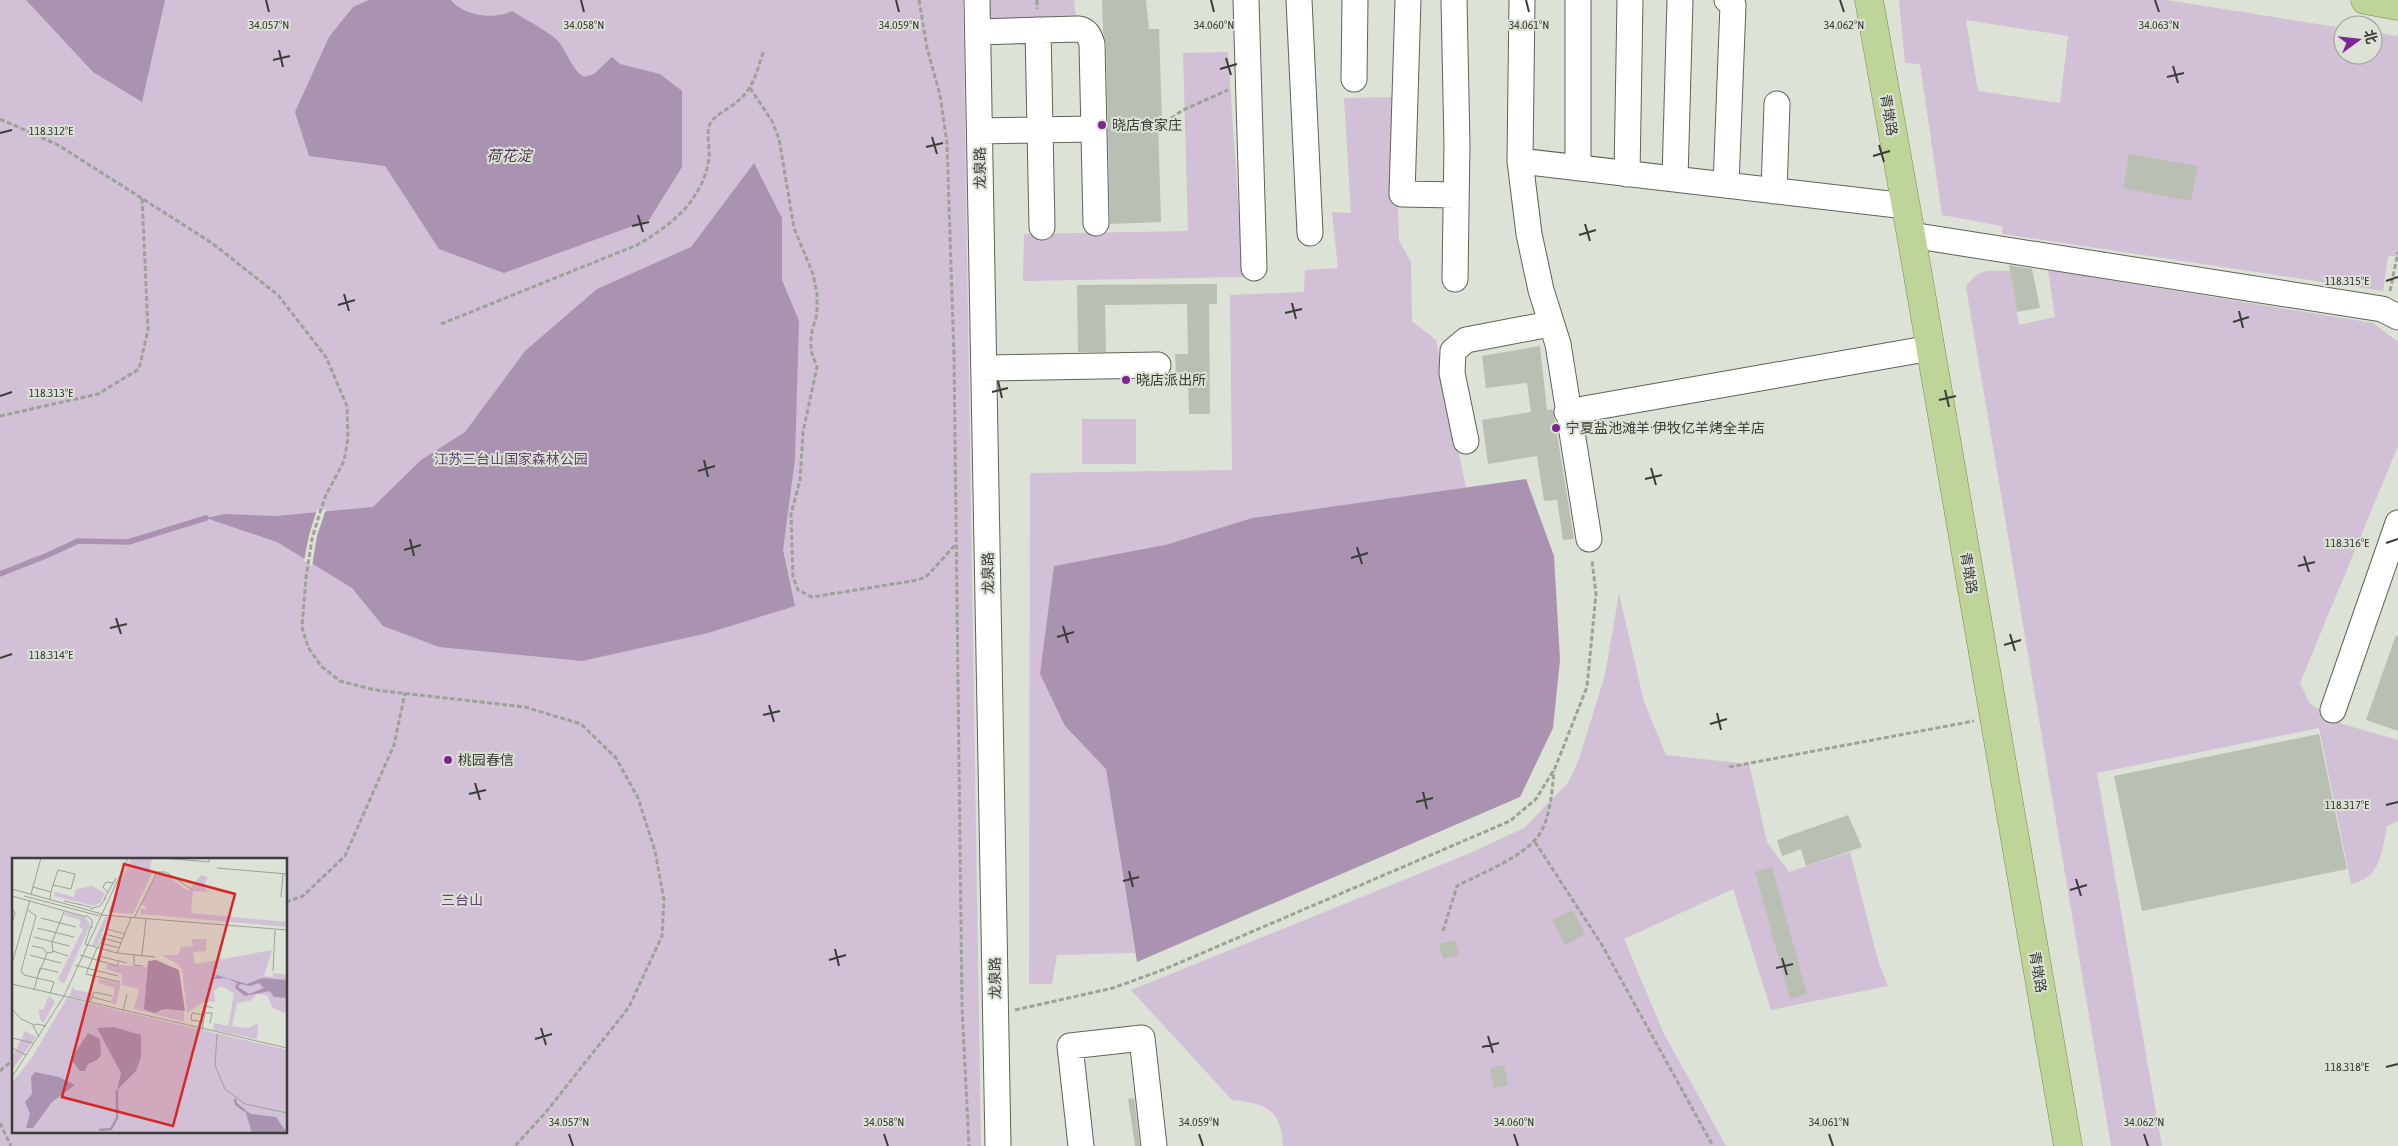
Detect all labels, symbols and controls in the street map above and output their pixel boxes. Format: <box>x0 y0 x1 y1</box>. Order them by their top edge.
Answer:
north arrow <box>2333 15 2383 65</box>
text: 34.057°N <box>249 18 289 32</box>
text: 34.058°N <box>564 18 604 32</box>
text: 34.059°N <box>879 18 919 32</box>
text: 34.060°N <box>1194 18 1234 32</box>
text: 34.061°N <box>1509 18 1549 32</box>
text: 34.062°N <box>1824 18 1864 32</box>
text: 34.063°N <box>2139 18 2179 32</box>
text: 北 <box>2361 28 2380 45</box>
street label: 青墩路 <box>1877 93 1901 137</box>
place label: 晓店食家庄 <box>1112 117 1182 133</box>
marker: 晓店食家庄 <box>1096 119 1108 131</box>
text: 118.312°E <box>29 124 73 138</box>
water label: 荷花淀 <box>486 147 533 164</box>
street label: 龙泉路 <box>972 147 988 189</box>
text: 118.315°E <box>2325 274 2369 288</box>
place label: 晓店派出所 <box>1136 372 1206 388</box>
marker: 晓店派出所 <box>1120 374 1132 386</box>
text: 118.313°E <box>29 386 73 400</box>
place label: 宁夏盐池滩羊·伊牧亿羊烤全羊店 <box>1566 420 1765 436</box>
marker: 宁夏盐池滩羊·伊牧亿羊烤全羊店 <box>1550 422 1562 434</box>
park label: 江苏三台山国家森林公园 <box>434 451 588 467</box>
text: 118.316°E <box>2325 536 2369 550</box>
street label: 青墩路 <box>1957 551 1981 595</box>
street label: 龙泉路 <box>980 552 996 594</box>
text: 118.314°E <box>29 648 73 662</box>
place label: 桃园春信 <box>458 752 514 768</box>
marker: 桃园春信 <box>442 754 454 766</box>
text: 118.317°E <box>2325 798 2369 812</box>
inset map <box>12 858 288 1134</box>
park label: 三台山 <box>441 892 483 908</box>
street label: 青墩路 <box>2026 950 2050 994</box>
street label: 龙泉路 <box>987 957 1003 999</box>
text: 118.318°E <box>2325 1060 2369 1074</box>
text: 34.057°N <box>549 1115 589 1129</box>
text: 34.058°N <box>864 1115 904 1129</box>
text: 34.059°N <box>1179 1115 1219 1129</box>
text: 34.060°N <box>1494 1115 1534 1129</box>
text: 34.061°N <box>1809 1115 1849 1129</box>
text: 34.062°N <box>2124 1115 2164 1129</box>

